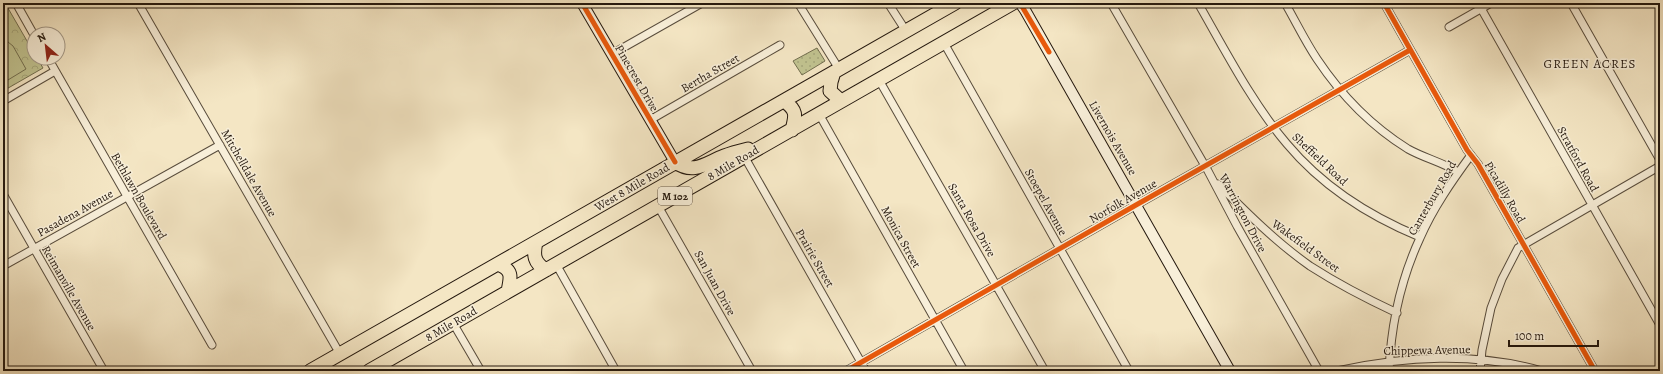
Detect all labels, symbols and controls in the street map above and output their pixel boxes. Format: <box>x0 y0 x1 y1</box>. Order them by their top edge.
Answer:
north arrow <box>26 26 66 66</box>
text: N <box>34 29 49 46</box>
street label: Pinecrest Drive <box>611 42 663 114</box>
street label: Bertha Street <box>678 50 742 96</box>
district label: GREEN ACRES <box>1543 55 1637 72</box>
street label: Livernois Avenue <box>1085 98 1141 178</box>
street label: Stratford Road <box>1553 123 1603 195</box>
street label: Mitchelldale Avenue <box>217 126 281 220</box>
street label: Sheffield Road <box>1289 129 1352 189</box>
street label: 8 Mile Road <box>704 141 762 184</box>
street label: Bethlawn Boulevard <box>108 150 171 243</box>
street label: Canterbury Road <box>1404 157 1460 238</box>
street label: Picadilly Road <box>1481 158 1529 226</box>
street label: West 8 Mile Road <box>591 159 673 215</box>
street label: Stoepel Avenue <box>1021 166 1071 238</box>
street label: Warrington Drive <box>1215 170 1270 255</box>
street label: Norfolk Avenue <box>1086 175 1160 227</box>
street label: Santa Rosa Drive <box>944 180 1000 260</box>
street label: Pasadena Avenue <box>34 186 116 240</box>
road number: M 102 <box>658 187 692 205</box>
street label: Monica Street <box>877 203 925 271</box>
street label: Wakefield Street <box>1268 215 1343 276</box>
street label: Prairie Street <box>792 226 838 290</box>
street label: Reimanville Avenue <box>38 243 100 333</box>
street label: San Juan Drive <box>690 248 740 318</box>
street label: 8 Mile Road <box>422 302 480 345</box>
scale bar <box>1509 322 1598 348</box>
text: 100 m <box>1515 328 1544 344</box>
street label: Chippewa Avenue <box>1383 341 1471 359</box>

